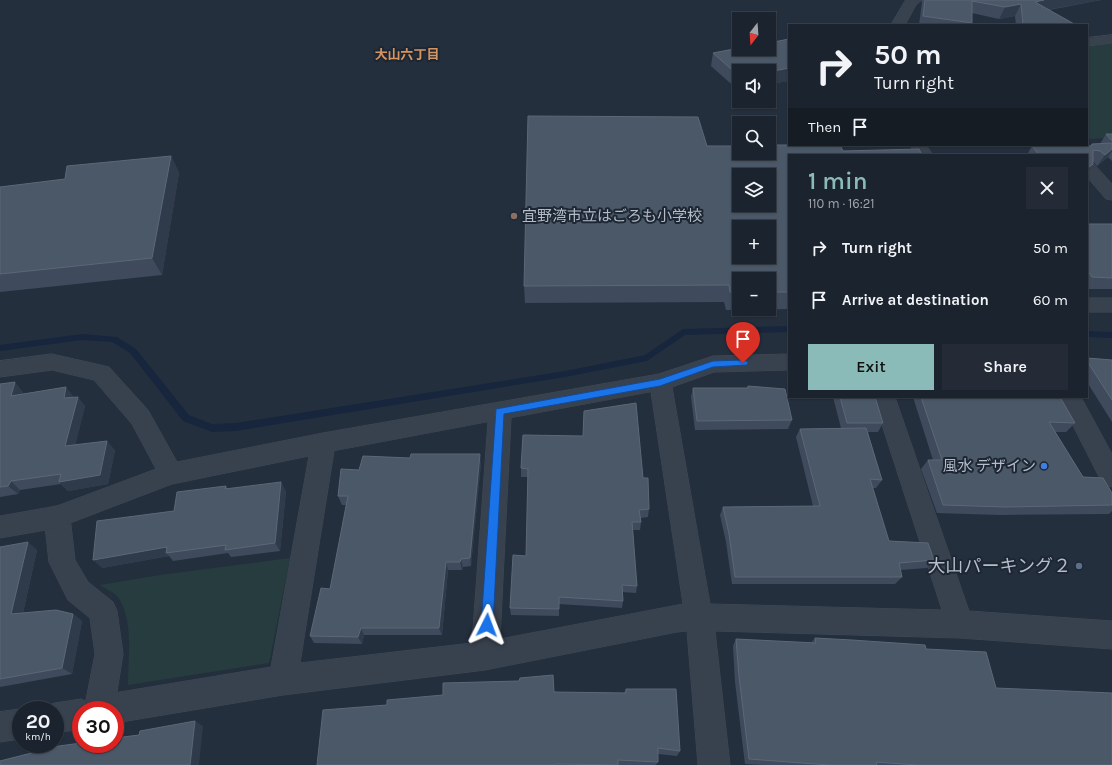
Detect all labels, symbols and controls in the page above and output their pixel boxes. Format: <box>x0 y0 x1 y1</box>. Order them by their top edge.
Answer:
north arrow <box>732 12 776 56</box>
map controls <box>732 12 776 316</box>
text: 50 m <box>874 38 942 71</box>
icon: right <box>808 40 860 92</box>
district label: 大山六丁目 <box>374 47 440 62</box>
button: sound <box>732 64 776 108</box>
text: Turn right <box>874 72 954 94</box>
button: search <box>732 116 776 160</box>
icon: arrive <box>849 116 871 138</box>
text: Then <box>808 118 841 136</box>
text: 1 min <box>808 167 868 195</box>
button: close <box>1026 167 1068 209</box>
button: layers <box>732 168 776 212</box>
text: 110 m · 16:21 <box>808 196 875 211</box>
place label: 宜野湾市立はごろも小学校 <box>522 207 702 225</box>
marker: 宜野湾市立はごろも小学校 <box>509 211 519 221</box>
button: + <box>732 220 776 264</box>
icon: right <box>808 237 830 259</box>
text: Turn right <box>842 239 912 257</box>
text: 50 m <box>1033 239 1068 257</box>
button: − <box>732 272 776 316</box>
icon: arrive <box>808 289 830 311</box>
text: Arrive at destination <box>842 291 989 309</box>
text: 60 m <box>1033 291 1068 309</box>
pin <box>726 322 760 363</box>
icon: arrive <box>732 328 754 350</box>
button: Exit <box>808 344 934 390</box>
button: Share <box>942 344 1068 390</box>
place label: 風水 デザイン <box>942 457 1036 475</box>
marker: 風水 デザイン <box>1039 461 1049 471</box>
place label: 大山パーキング２ <box>928 555 1071 577</box>
marker: 大山パーキング２ <box>1074 561 1084 571</box>
position arrow <box>466 604 508 646</box>
speed limit sign: 30 <box>72 701 124 753</box>
text: 20 <box>26 710 50 733</box>
text: km/h <box>25 731 51 743</box>

